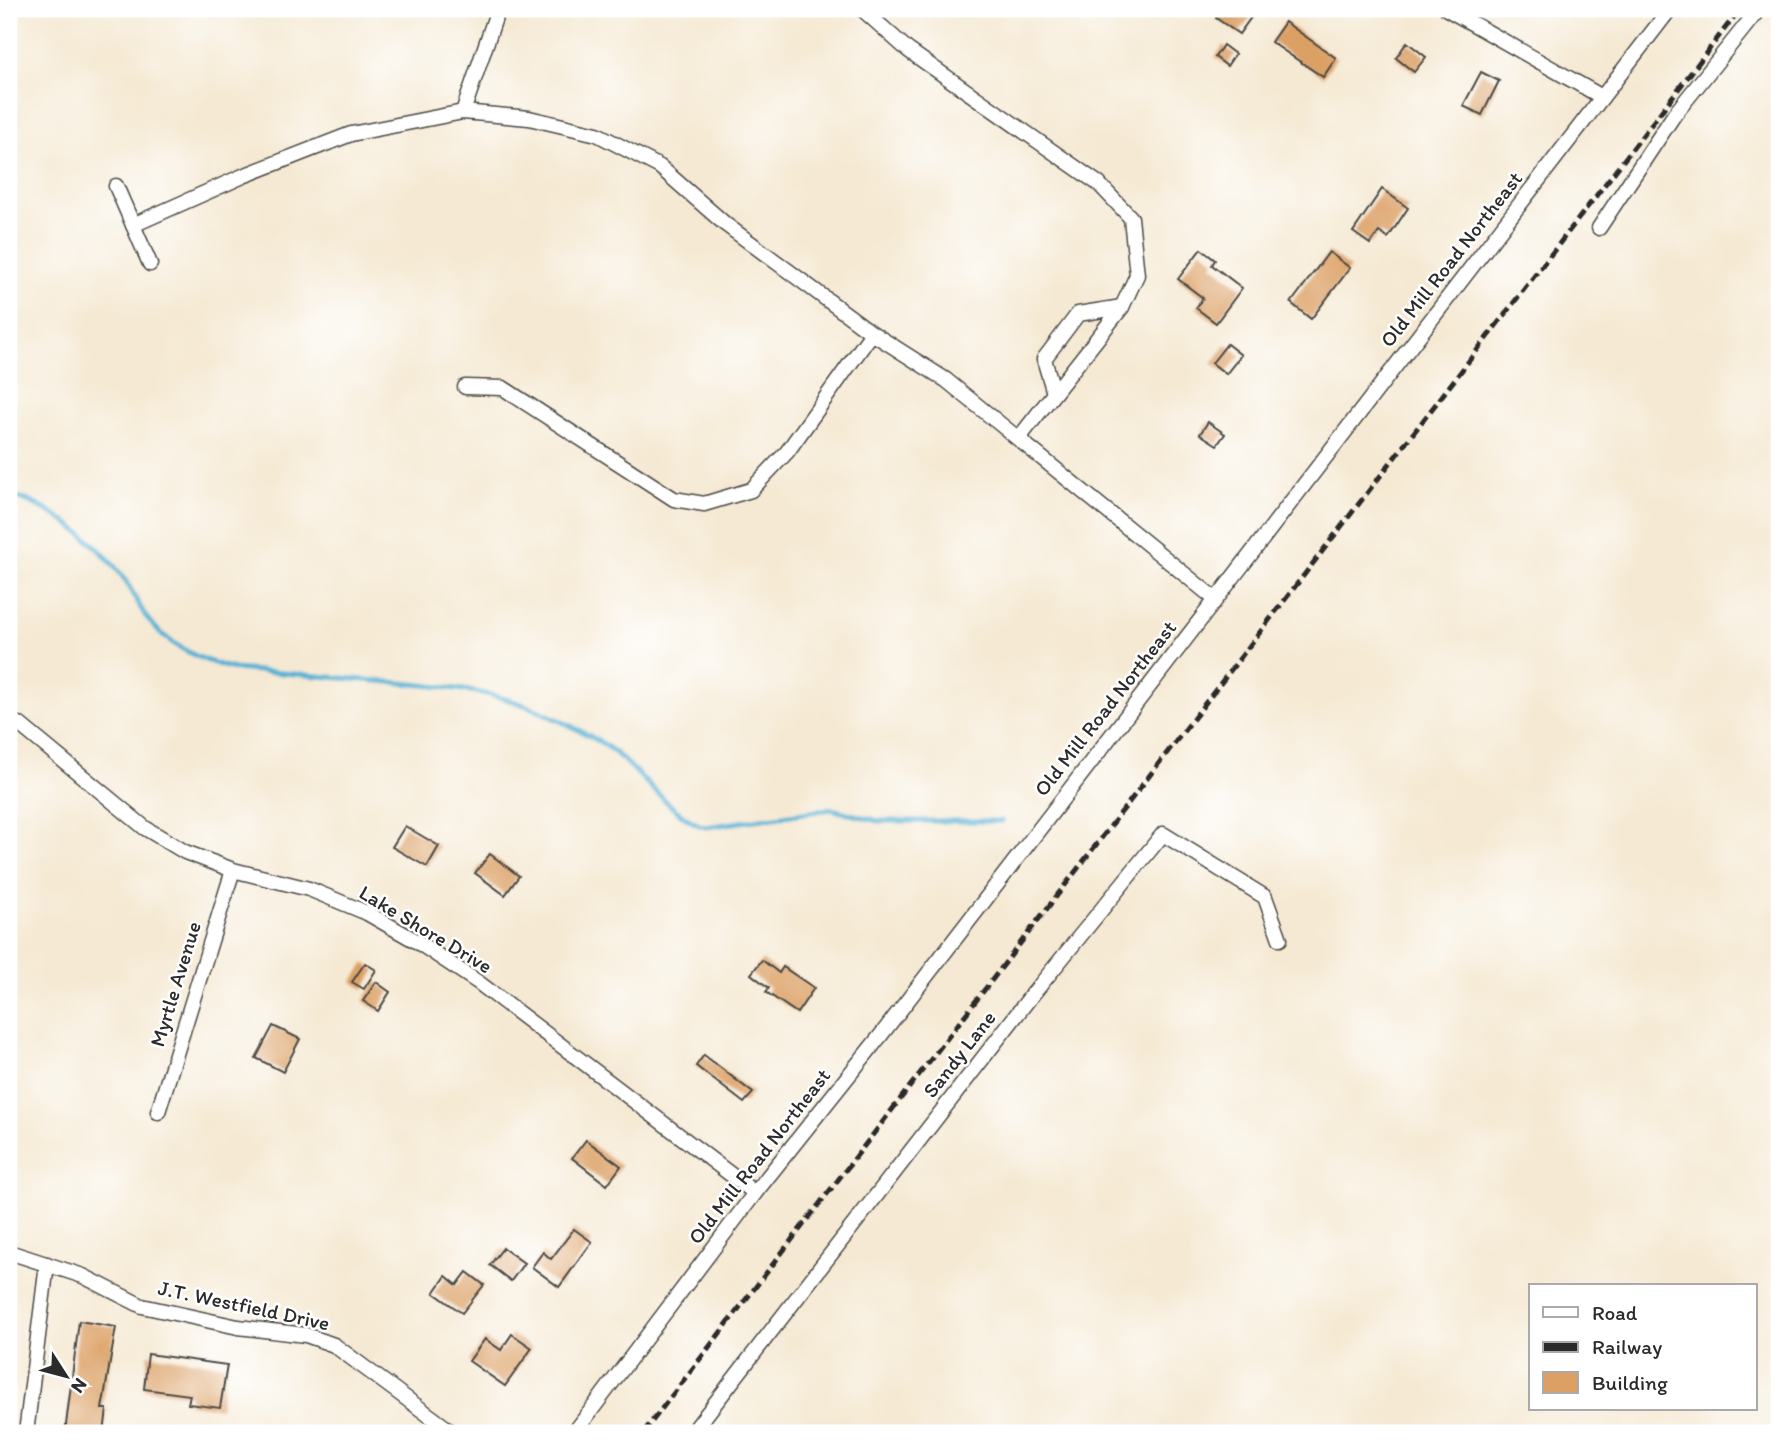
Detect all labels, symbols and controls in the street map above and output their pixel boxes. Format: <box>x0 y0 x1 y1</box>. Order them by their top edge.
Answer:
street label: Old Mill Road Northeast <box>1375 166 1527 352</box>
street label: Old Mill Road Northeast <box>1029 615 1181 801</box>
street label: Lake Shore Drive <box>355 879 497 979</box>
street label: Myrtle Avenue <box>144 918 206 1050</box>
street label: Sandy Lane <box>917 1006 1001 1102</box>
street label: Old Mill Road Northeast <box>683 1063 835 1249</box>
street label: J.T. Westfield Drive <box>156 1275 332 1335</box>
legend <box>1529 1284 1756 1410</box>
text: Road <box>1592 1300 1638 1325</box>
text: Railway <box>1592 1334 1662 1359</box>
north arrow <box>32 1340 102 1410</box>
text: Building <box>1592 1370 1668 1395</box>
text: N <box>66 1374 92 1398</box>

